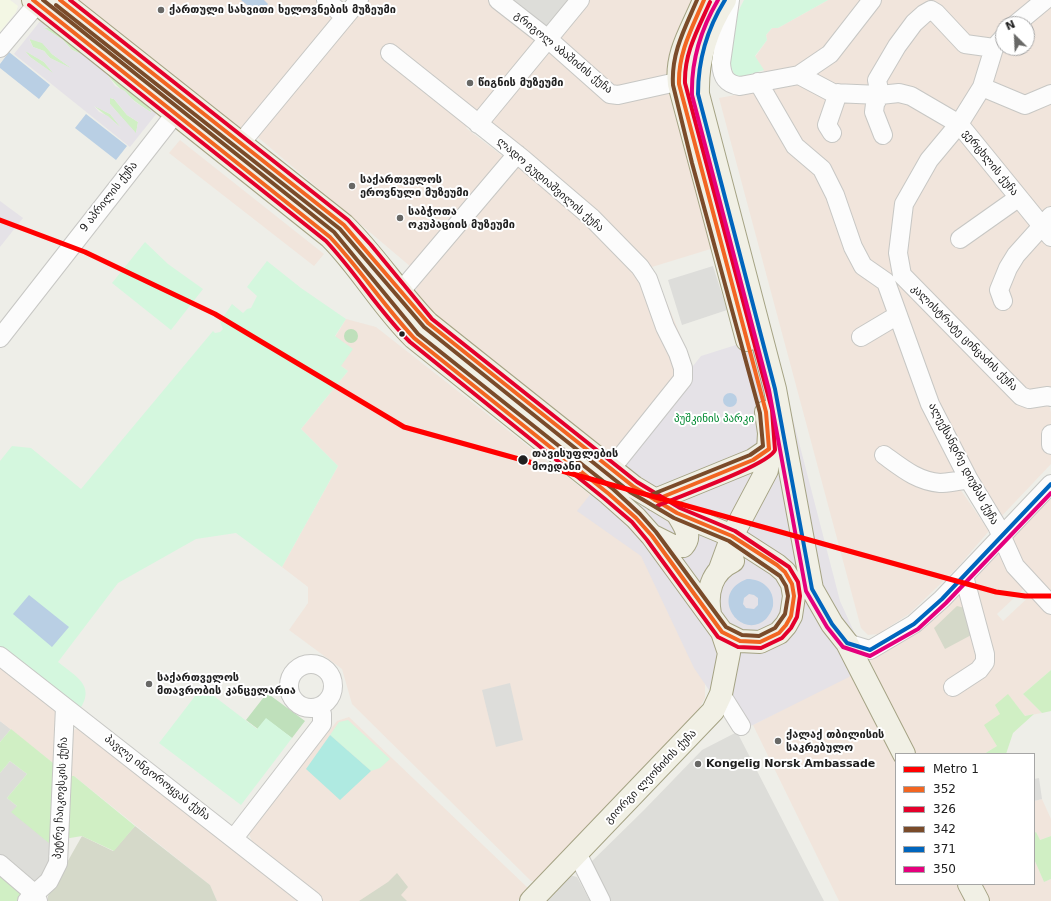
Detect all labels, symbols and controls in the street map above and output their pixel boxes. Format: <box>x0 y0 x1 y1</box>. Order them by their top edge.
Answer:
place label: ქართული სახვითი ხელოვნების მუზეუმი <box>169 3 396 17</box>
marker: ქართული სახვითი ხელოვნების მუზეუმი <box>156 5 166 15</box>
street label: გრიგოლ აბაშიძის ქუჩა <box>511 9 615 97</box>
north arrow <box>995 16 1035 56</box>
text: N <box>1003 18 1017 33</box>
place label: წიგნის მუზეუმი <box>478 76 564 90</box>
marker: წიგნის მუზეუმი <box>465 78 475 88</box>
street label: ვერცხლის ქუჩა <box>959 127 1021 199</box>
street label: ლადო გუდიაშვილის ქუჩა <box>494 135 606 235</box>
street label: 9 აპრილის ქუჩა <box>77 159 141 235</box>
place label: საქართველოს ეროვნული მუზეუმი <box>360 173 469 199</box>
marker: საქართველოს ეროვნული მუზეუმი <box>347 181 357 191</box>
place label: საბჭოთა ოკუპაციის მუზეუმი <box>408 205 515 231</box>
marker: საბჭოთა ოკუპაციის მუზეუმი <box>395 213 405 223</box>
street label: კალისტრატე ცინცაძის ქუჩა <box>908 282 1020 394</box>
unlabelled marker <box>397 329 407 339</box>
street label: ალექსანდრე დიუმას ქუჩა <box>925 401 1001 527</box>
park label: პუშკინის პარკი <box>674 412 754 426</box>
place label: თავისუფლების მოედანი <box>532 447 618 473</box>
marker: თავისუფლების მოედანი <box>516 453 530 467</box>
place label: საქართველოს მთავრობის კანცელარია <box>157 671 296 697</box>
marker: საქართველოს მთავრობის კანცელარია <box>144 679 154 689</box>
street label: გიორგი ლეონიძის ქუჩა <box>603 727 699 827</box>
place label: ქალაქ თბილისის საკრებულო <box>786 728 884 754</box>
street label: პავლე ინგოროყვას ქუჩა <box>102 733 212 823</box>
marker: ქალაქ თბილისის საკრებულო <box>773 736 783 746</box>
street label: პეტრე ჩაიკოვსკის ქუჩა <box>51 737 71 859</box>
legend <box>895 753 1035 885</box>
place label: Kongelig Norsk Ambassade <box>706 757 875 771</box>
marker: Kongelig Norsk Ambassade <box>693 759 703 769</box>
text: Metro 1 <box>933 762 979 776</box>
text: 352 <box>933 782 956 796</box>
text: 326 <box>933 802 956 816</box>
text: 342 <box>933 822 956 836</box>
text: 371 <box>933 842 956 856</box>
text: 350 <box>933 862 956 876</box>

